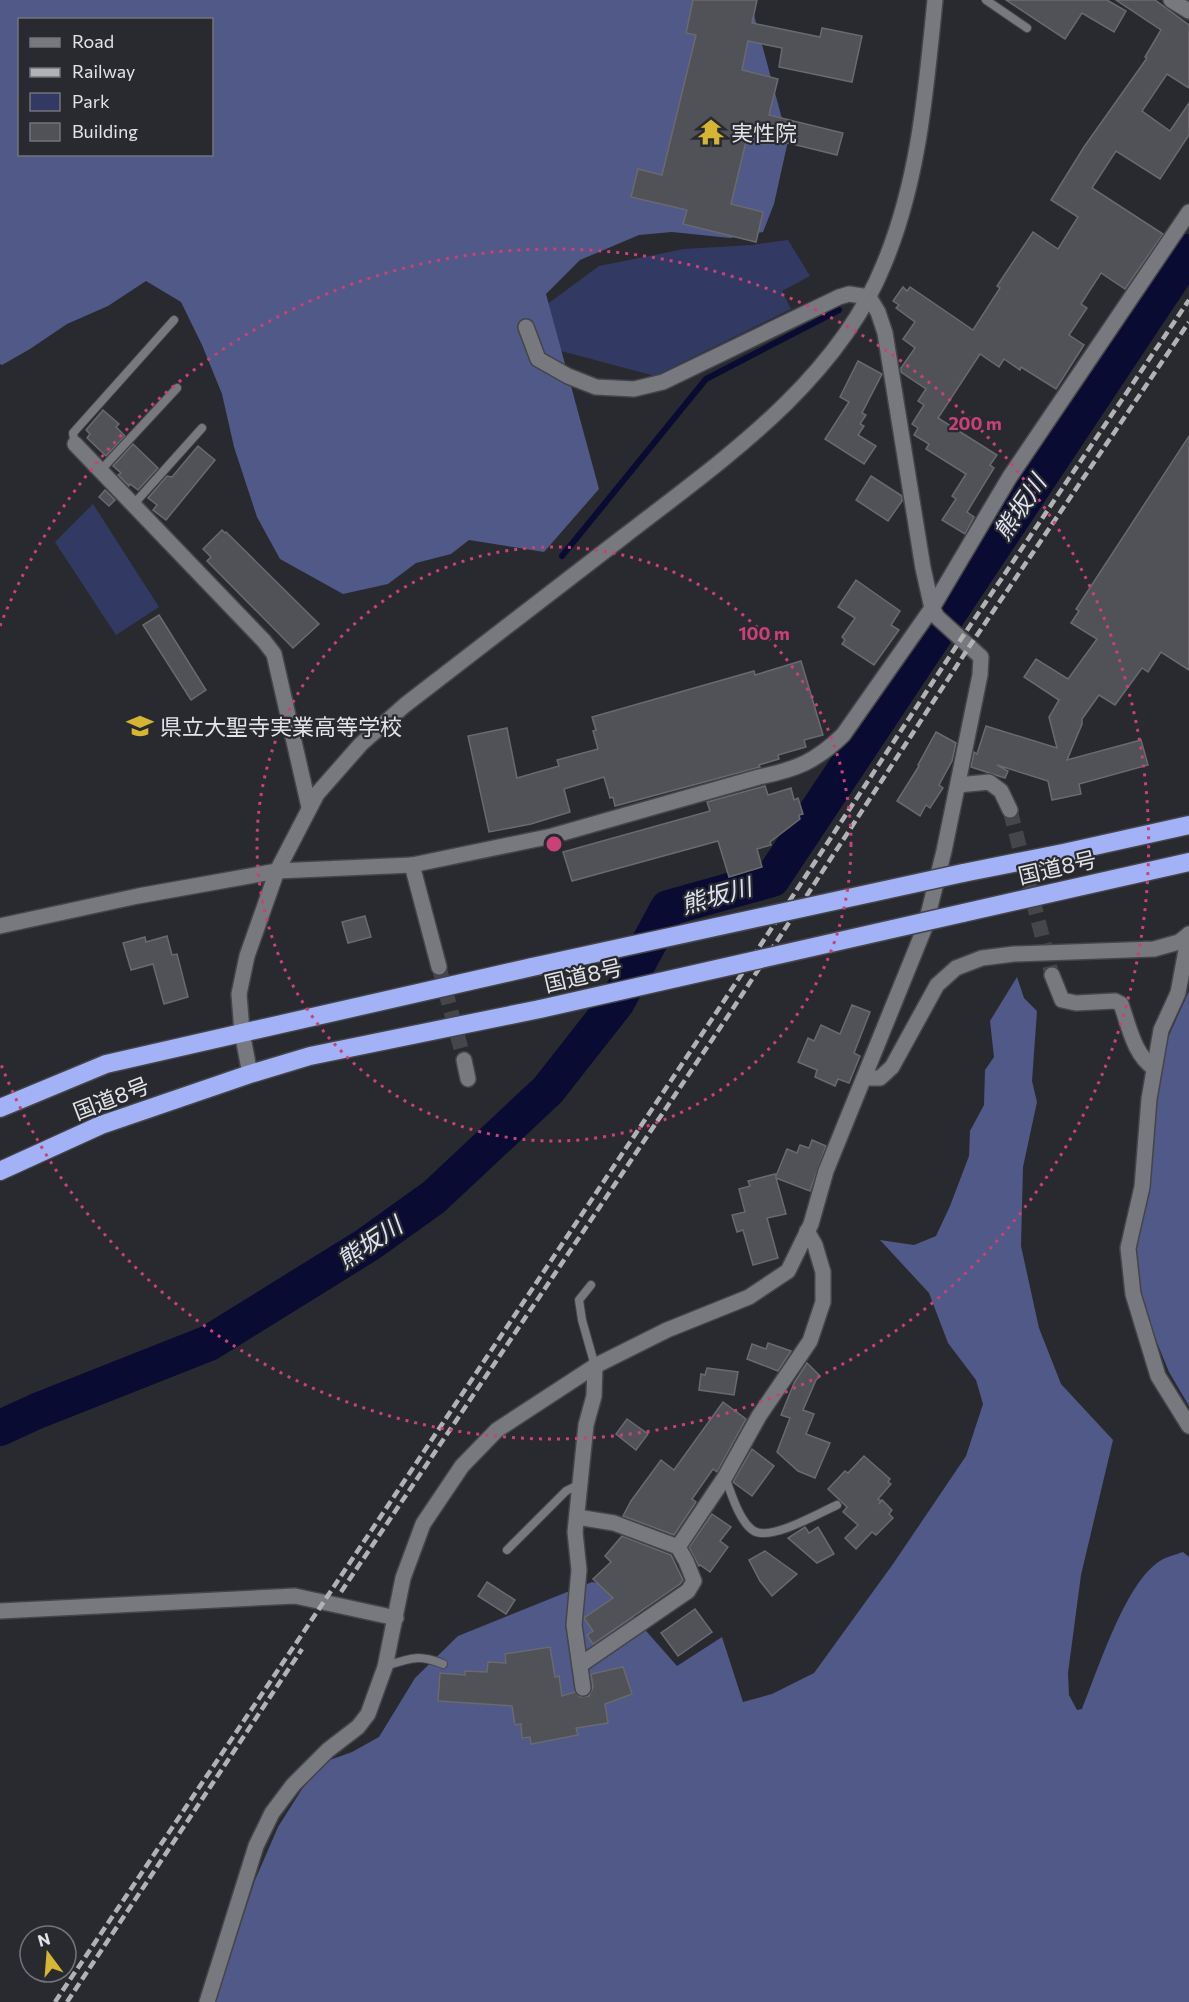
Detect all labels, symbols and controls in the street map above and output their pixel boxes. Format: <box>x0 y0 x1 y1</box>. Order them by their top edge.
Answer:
legend <box>18 18 213 156</box>
text: Road <box>72 30 114 52</box>
text: Railway <box>72 60 135 82</box>
text: Park <box>72 90 110 112</box>
temple icon: 実性院 <box>696 117 726 147</box>
place label: 実性院 <box>731 119 797 146</box>
text: Building <box>72 120 138 142</box>
text: 200 m <box>948 412 1002 434</box>
water label: 熊坂川 <box>987 467 1053 545</box>
text: 100 m <box>738 622 790 644</box>
school or university icon: 県立大聖寺実業高等学校 <box>125 711 155 741</box>
place label: 県立大聖寺実業高等学校 <box>160 713 402 740</box>
centre of rings <box>544 834 564 854</box>
street label: 国道8号 <box>1015 845 1099 889</box>
water label: 熊坂川 <box>677 870 757 919</box>
street label: 国道8号 <box>541 953 625 997</box>
street label: 国道8号 <box>69 1071 153 1125</box>
water label: 熊坂川 <box>331 1208 409 1274</box>
north arrow <box>18 1924 78 1984</box>
text: N <box>35 1928 52 1950</box>

